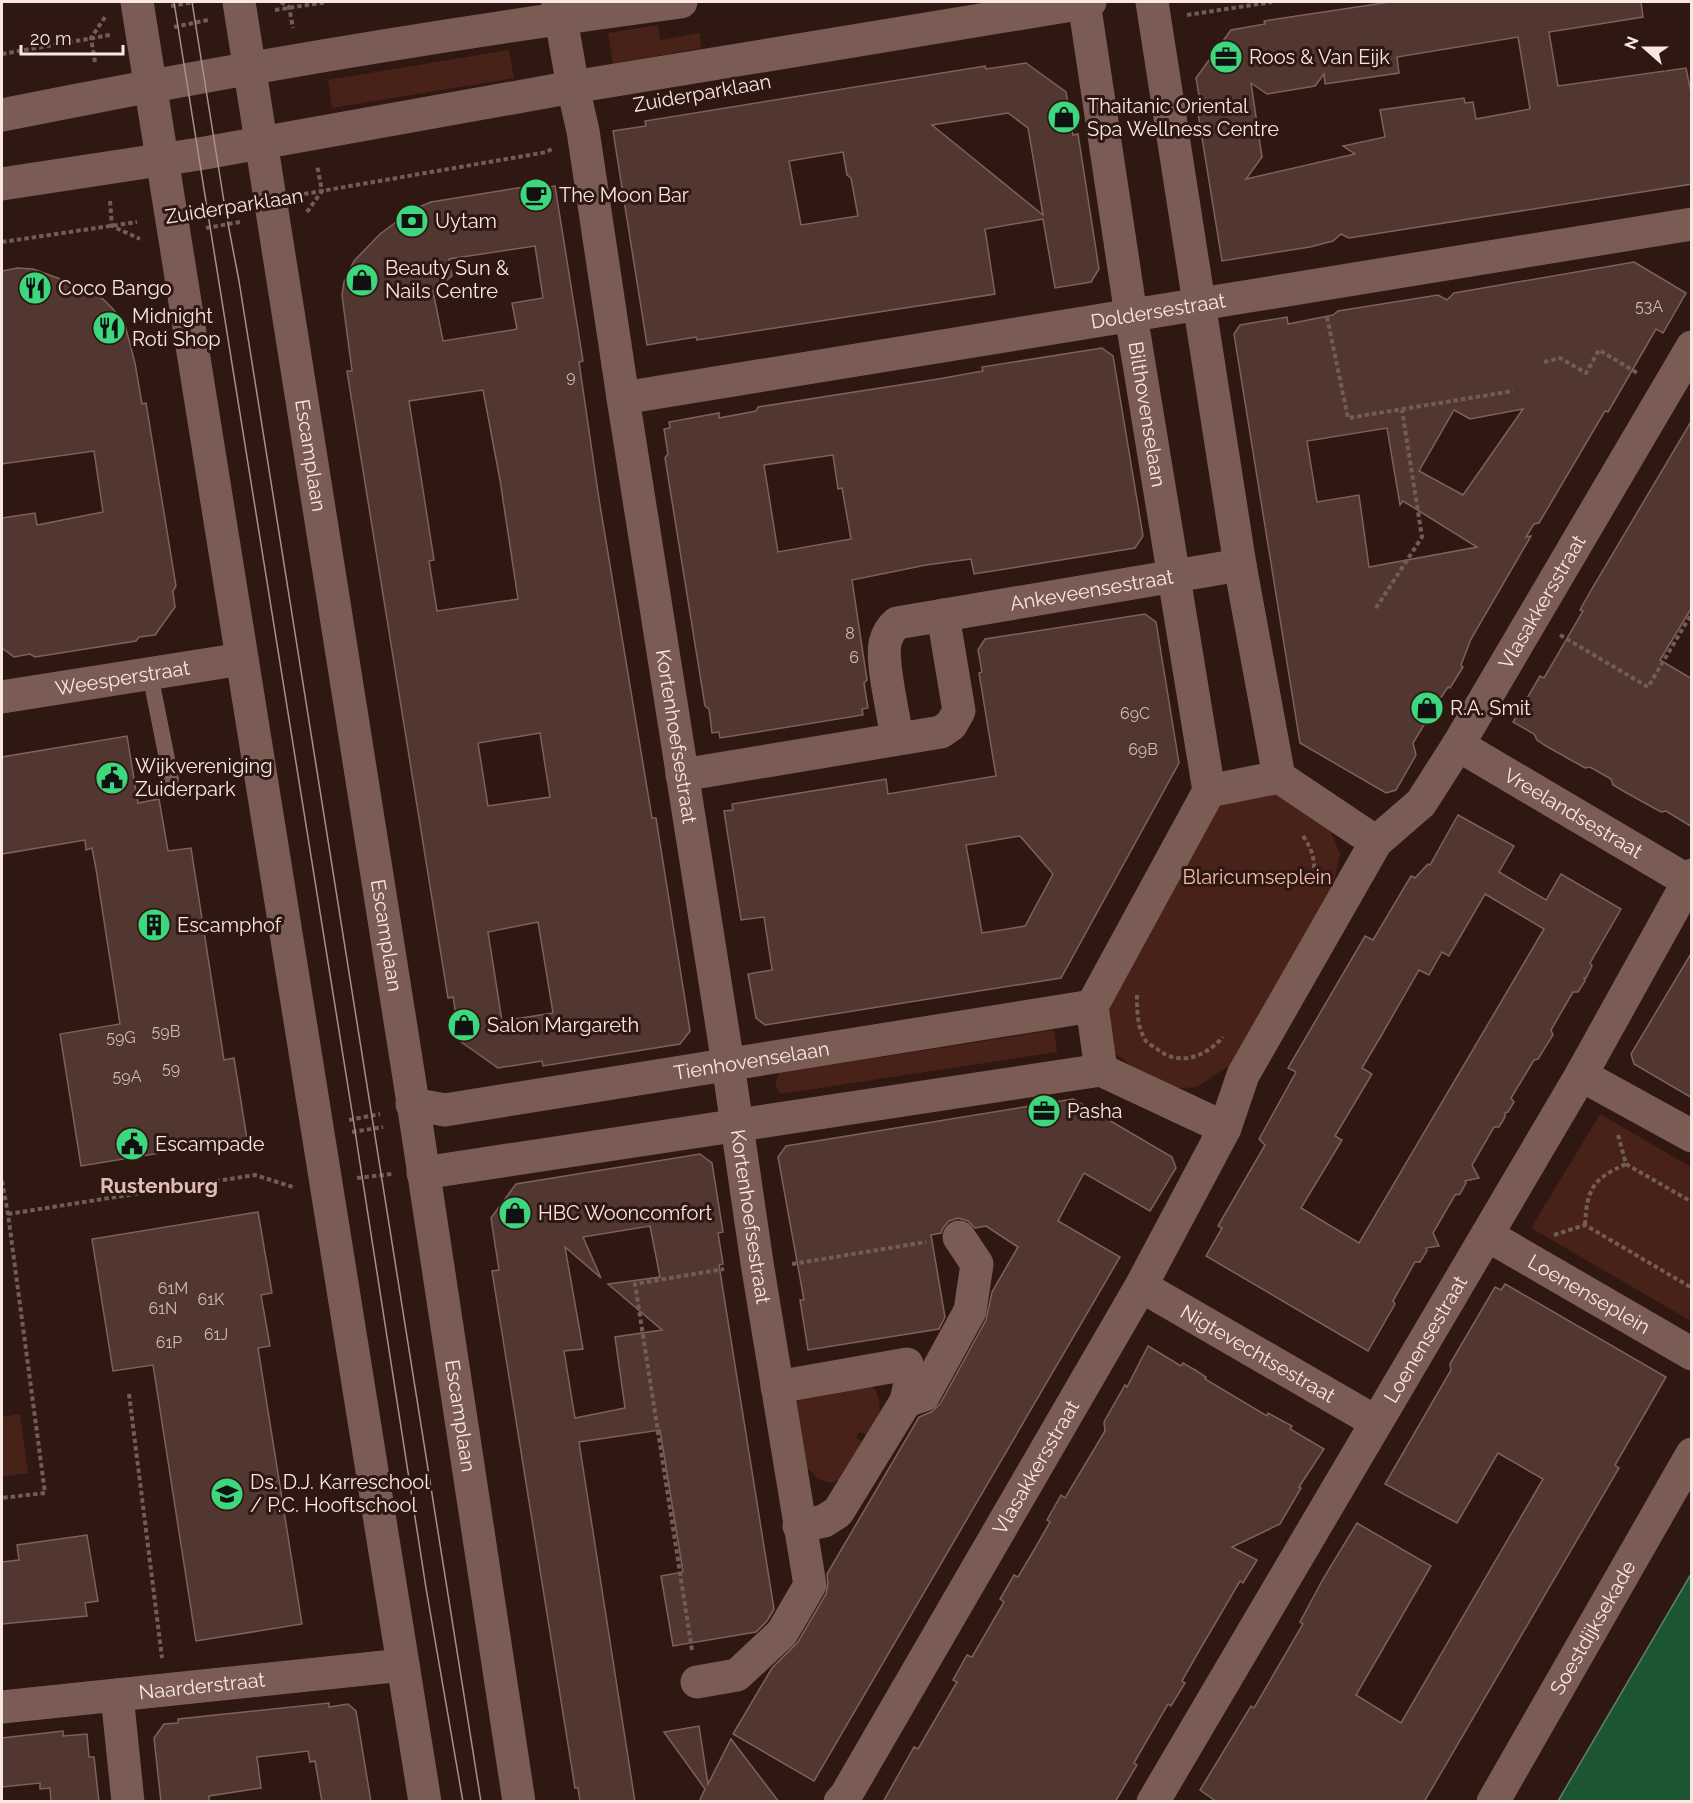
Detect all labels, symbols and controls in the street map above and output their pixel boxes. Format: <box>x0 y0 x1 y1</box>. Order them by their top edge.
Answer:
scale bar <box>21 18 123 56</box>
north arrow <box>1615 18 1675 78</box>
text: 20 m <box>30 28 72 49</box>
text: N <box>1620 34 1643 52</box>
office icon: Roos & Van Eijk <box>1208 39 1244 75</box>
place label: Roos & Van Eijk <box>1249 45 1390 69</box>
street label: Zuiderparklaan <box>631 69 773 117</box>
place label: Thaitanic Oriental Spa Wellness Centre <box>1087 94 1279 141</box>
shop icon: Thaitanic Oriental Spa Wellness Centre <box>1046 99 1082 135</box>
cafe icon: The Moon Bar <box>518 177 554 213</box>
street label: Zuiderparklaan <box>163 183 305 229</box>
place label: The Moon Bar <box>559 183 689 207</box>
bank icon: Uytam <box>394 203 430 239</box>
place label: Uytam <box>435 209 497 233</box>
place label: Beauty Sun & Nails Centre <box>385 256 510 303</box>
shop icon: Beauty Sun & Nails Centre <box>344 262 380 298</box>
restaurant icon: Coco Bango <box>17 270 53 306</box>
place label: Coco Bango <box>58 276 172 300</box>
street label: Doldersestraat <box>1089 288 1227 334</box>
house number: 53A <box>1635 297 1663 316</box>
place label: Midnight Roti Shop <box>132 304 221 351</box>
restaurant icon: Midnight Roti Shop <box>91 310 127 346</box>
street label: Bilthovenselaan <box>1124 340 1171 489</box>
house number: 9 <box>566 367 576 386</box>
street label: Escamplaan <box>290 397 331 513</box>
street label: Vlasakkersstraat <box>1493 530 1591 673</box>
street label: Ankeveensestraat <box>1008 564 1175 616</box>
house number: 8 <box>845 624 855 643</box>
street label: Kortenhoefsestraat <box>651 648 702 826</box>
house number: 6 <box>849 648 859 667</box>
street label: Weesperstraat <box>54 655 192 700</box>
shop icon: R.A. Smit <box>1409 690 1445 726</box>
place label: R.A. Smit <box>1450 696 1531 720</box>
house number: 69C <box>1120 704 1150 723</box>
house number: 69B <box>1128 740 1158 759</box>
place label: Wijkvereniging Zuiderpark <box>135 754 273 801</box>
public building icon: Wijkvereniging Zuiderpark <box>94 760 130 796</box>
street label: Vreelandsestraat <box>1500 763 1647 864</box>
park label: Blaricumseplein <box>1182 865 1332 889</box>
street label: Escamplaan <box>366 878 407 993</box>
building icon: Escamphof <box>136 907 172 943</box>
place label: Escamphof <box>177 913 283 937</box>
shop icon: Salon Margareth <box>446 1007 482 1043</box>
place label: Salon Margareth <box>487 1013 639 1037</box>
house number: 59B <box>152 1022 180 1041</box>
house number: 59G <box>106 1028 136 1047</box>
street label: Tienhovenselaan <box>672 1036 831 1085</box>
house number: 59 <box>162 1059 180 1078</box>
house number: 59A <box>113 1067 142 1086</box>
office icon: Pasha <box>1026 1093 1062 1129</box>
place label: Pasha <box>1067 1099 1122 1123</box>
public building icon: Escampade <box>114 1126 150 1162</box>
street label: Kortenhoefsestraat <box>726 1128 776 1306</box>
place label: Escampade <box>155 1132 265 1156</box>
district label: Rustenburg <box>100 1173 218 1198</box>
shop icon: HBC Wooncomfort <box>497 1195 533 1231</box>
place label: HBC Wooncomfort <box>538 1201 713 1225</box>
street label: Loenenseplein <box>1524 1249 1654 1339</box>
street label: Loenensestraat <box>1379 1271 1472 1407</box>
house number: 61M <box>158 1279 188 1298</box>
house number: 61K <box>198 1290 225 1309</box>
house number: 61N <box>149 1299 177 1318</box>
street label: Nigtevechtsestraat <box>1176 1299 1340 1408</box>
house number: 61J <box>204 1325 228 1344</box>
house number: 61P <box>156 1333 182 1352</box>
street label: Escamplaan <box>440 1358 481 1474</box>
street label: Vlasakkersstraat <box>988 1395 1084 1539</box>
place label: Ds. D.J. Karreschool / P.C. Hooftschool <box>250 1470 430 1517</box>
school or university icon: Ds. D.J. Karreschool / P.C. Hooftschool <box>209 1476 245 1512</box>
street label: Soestdijksekade <box>1545 1556 1641 1699</box>
street label: Naarderstraat <box>138 1667 267 1705</box>

